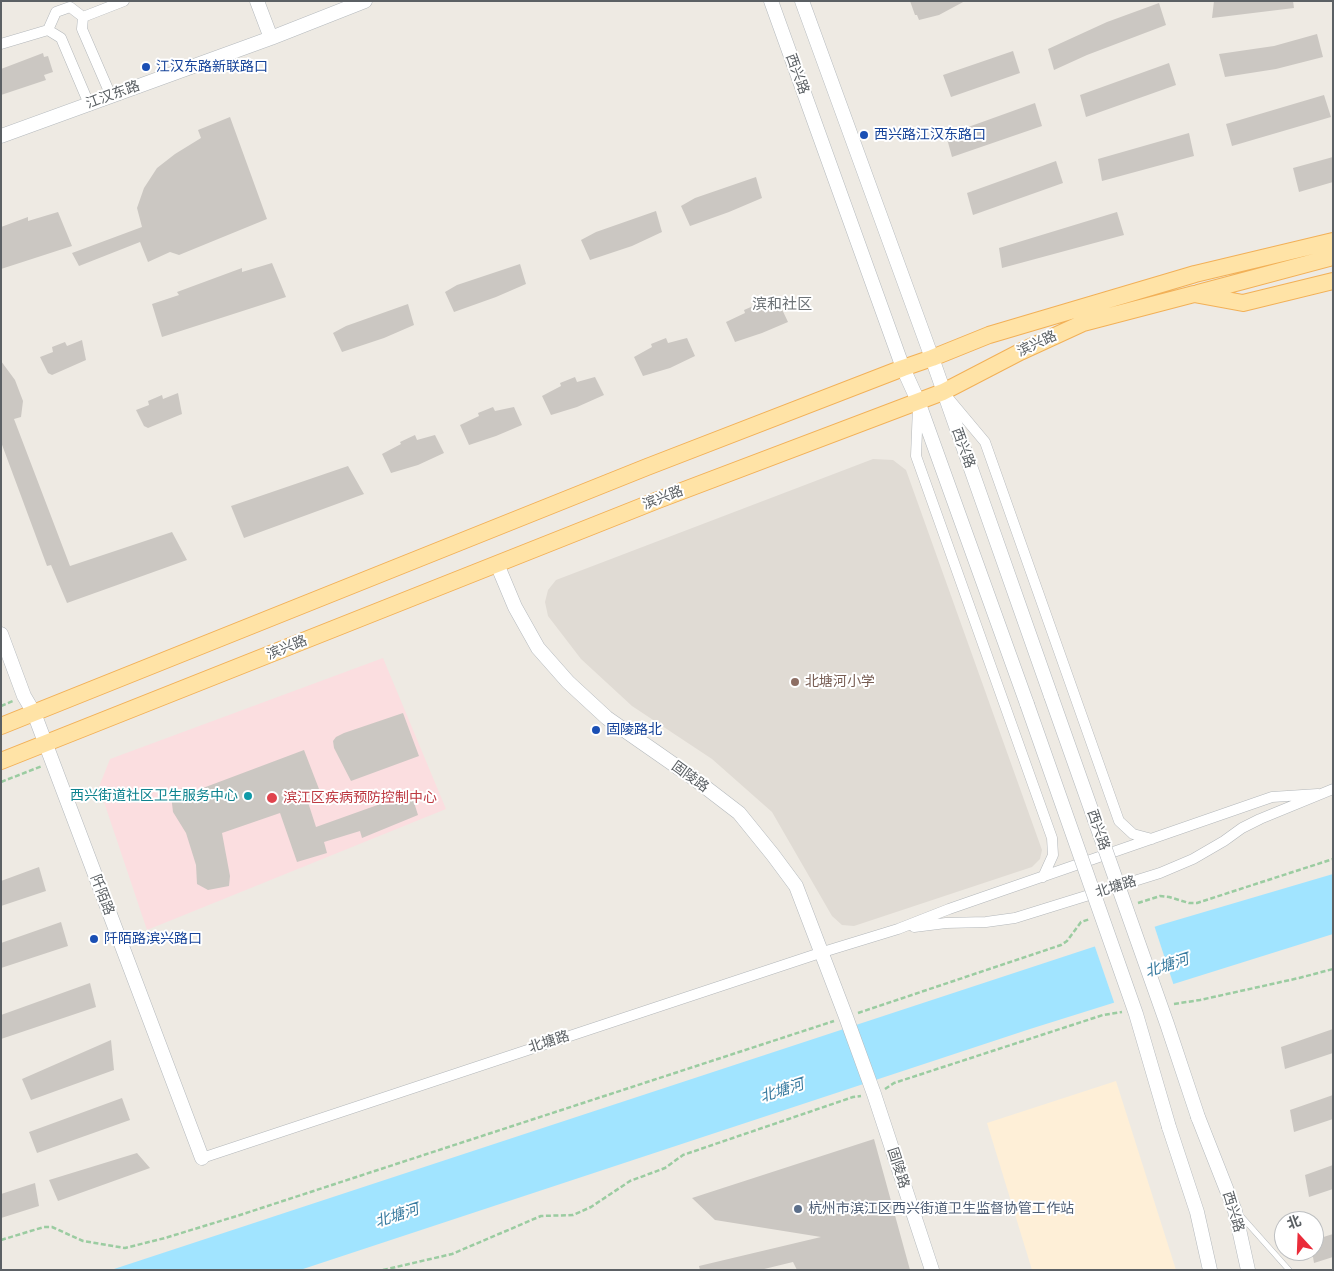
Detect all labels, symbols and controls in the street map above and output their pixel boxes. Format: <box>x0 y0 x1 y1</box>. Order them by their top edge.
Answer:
street label: 西兴路 <box>782 51 812 97</box>
place label: 江汉东路新联路口 <box>156 59 268 75</box>
marker: 江汉东路新联路口 <box>140 61 152 73</box>
street label: 江汉东路 <box>84 78 142 112</box>
place label: 西兴路江汉东路口 <box>874 127 986 143</box>
marker: 西兴路江汉东路口 <box>858 129 870 141</box>
district label: 滨和社区 <box>752 296 812 314</box>
street label: 滨兴路 <box>1014 328 1060 360</box>
street label: 西兴路 <box>948 425 978 471</box>
street label: 滨兴路 <box>640 483 686 513</box>
street label: 滨兴路 <box>264 632 310 664</box>
place label: 北塘河小学 <box>805 674 875 690</box>
marker: 北塘河小学 <box>789 676 801 688</box>
place label: 固陵路北 <box>606 722 662 738</box>
marker: 固陵路北 <box>590 724 602 736</box>
street label: 固陵路 <box>668 758 712 796</box>
place label: 西兴街道社区卫生服务中心 <box>70 788 238 804</box>
marker: 西兴街道社区卫生服务中心 <box>242 790 254 802</box>
place label: 滨江区疾病预防控制中心 <box>283 790 437 806</box>
marker: 滨江区疾病预防控制中心 <box>265 791 279 805</box>
street label: 西兴路 <box>1083 807 1113 853</box>
street label: 阡陌路 <box>87 872 117 918</box>
street label: 北塘路 <box>1093 873 1139 901</box>
place label: 阡陌路滨兴路口 <box>104 931 202 947</box>
marker: 阡陌路滨兴路口 <box>88 933 100 945</box>
water label: 北塘河 <box>1143 950 1191 982</box>
street label: 北塘路 <box>526 1028 572 1056</box>
water label: 北塘河 <box>758 1075 806 1107</box>
street label: 固陵路 <box>884 1145 912 1191</box>
street label: 西兴路 <box>1219 1189 1247 1235</box>
water label: 北塘河 <box>373 1200 421 1232</box>
place label: 杭州市滨江区西兴街道卫生监督协管工作站 <box>808 1201 1074 1217</box>
marker: 杭州市滨江区西兴街道卫生监督协管工作站 <box>792 1203 804 1215</box>
north arrow <box>1274 1211 1324 1261</box>
text: 北 <box>1285 1212 1304 1233</box>

